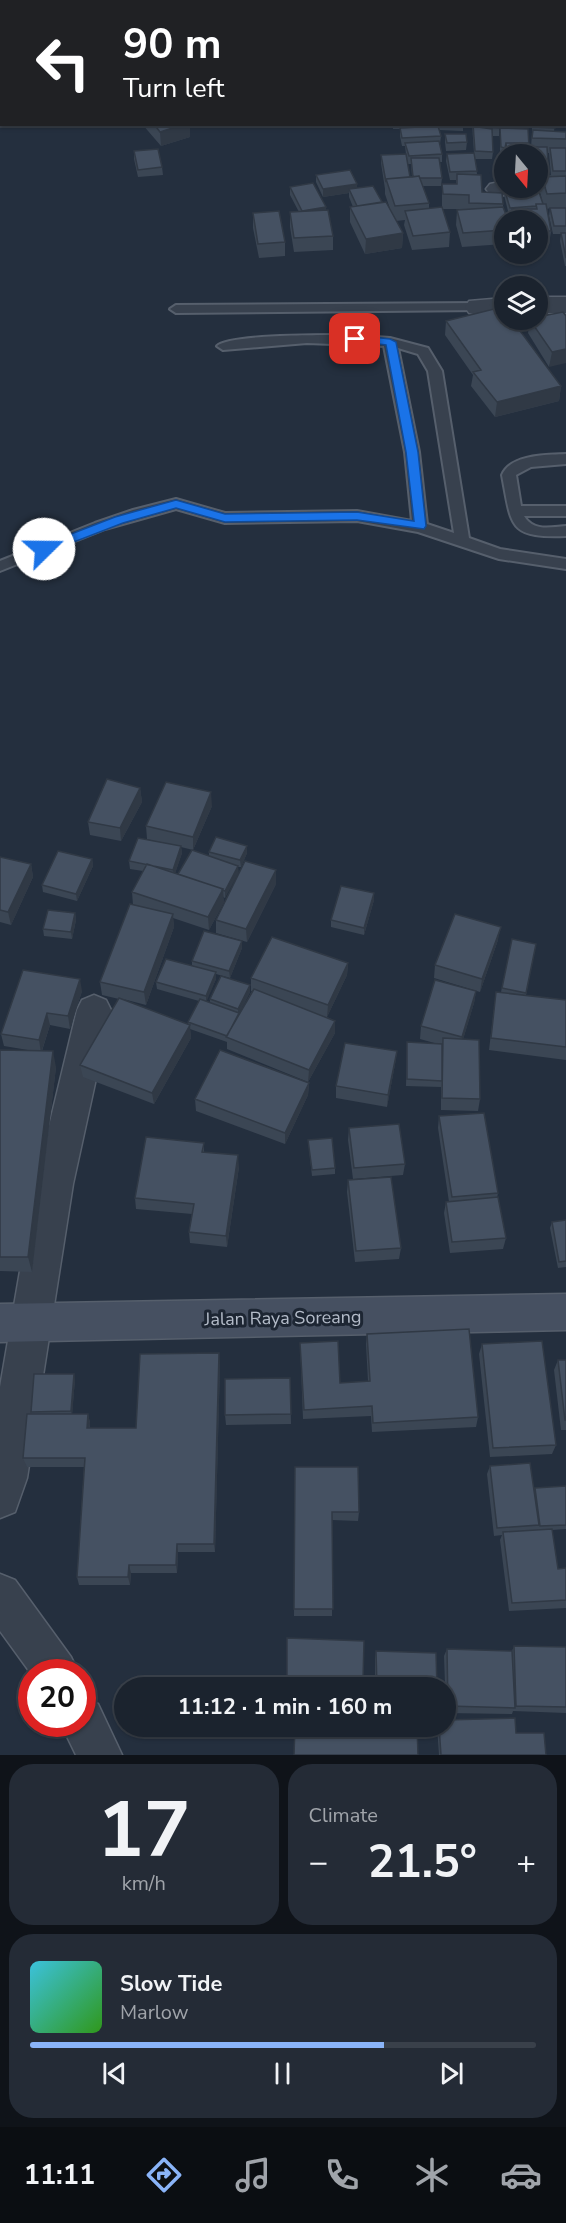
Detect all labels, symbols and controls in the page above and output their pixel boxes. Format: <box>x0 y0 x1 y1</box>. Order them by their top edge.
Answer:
text: 90 m <box>123 16 222 73</box>
icon: left <box>24 24 102 102</box>
text: Turn left <box>123 70 224 107</box>
north arrow <box>494 144 548 198</box>
map controls <box>494 144 548 330</box>
button: sound <box>494 210 548 264</box>
button: layers <box>494 276 548 330</box>
pin <box>329 313 380 364</box>
icon: arrive <box>338 322 371 355</box>
position arrow <box>12 517 76 581</box>
street label: Jalan Raya Soreang <box>203 1305 362 1331</box>
speed limit sign: 20 <box>18 1659 96 1737</box>
text: 11:12 · 1 min · 160 m <box>178 1692 392 1722</box>
text: 17 <box>97 1777 191 1884</box>
text: Climate <box>309 1802 378 1829</box>
text: 21.5° <box>368 1832 477 1893</box>
text: − <box>309 1840 328 1885</box>
text: + <box>516 1840 536 1885</box>
text: km/h <box>122 1870 166 1897</box>
text: Slow Tide <box>120 1969 222 1999</box>
text: Marlow <box>120 1999 188 2026</box>
icon: previous <box>98 2057 131 2090</box>
icon: pause <box>266 2057 299 2090</box>
icon: next <box>435 2057 468 2090</box>
icon: directions <box>143 2154 185 2196</box>
icon: music <box>232 2154 274 2196</box>
icon: phone <box>321 2154 363 2196</box>
icon: climate <box>411 2154 453 2196</box>
icon: car <box>500 2154 542 2196</box>
text: 11:11 <box>24 2157 95 2194</box>

